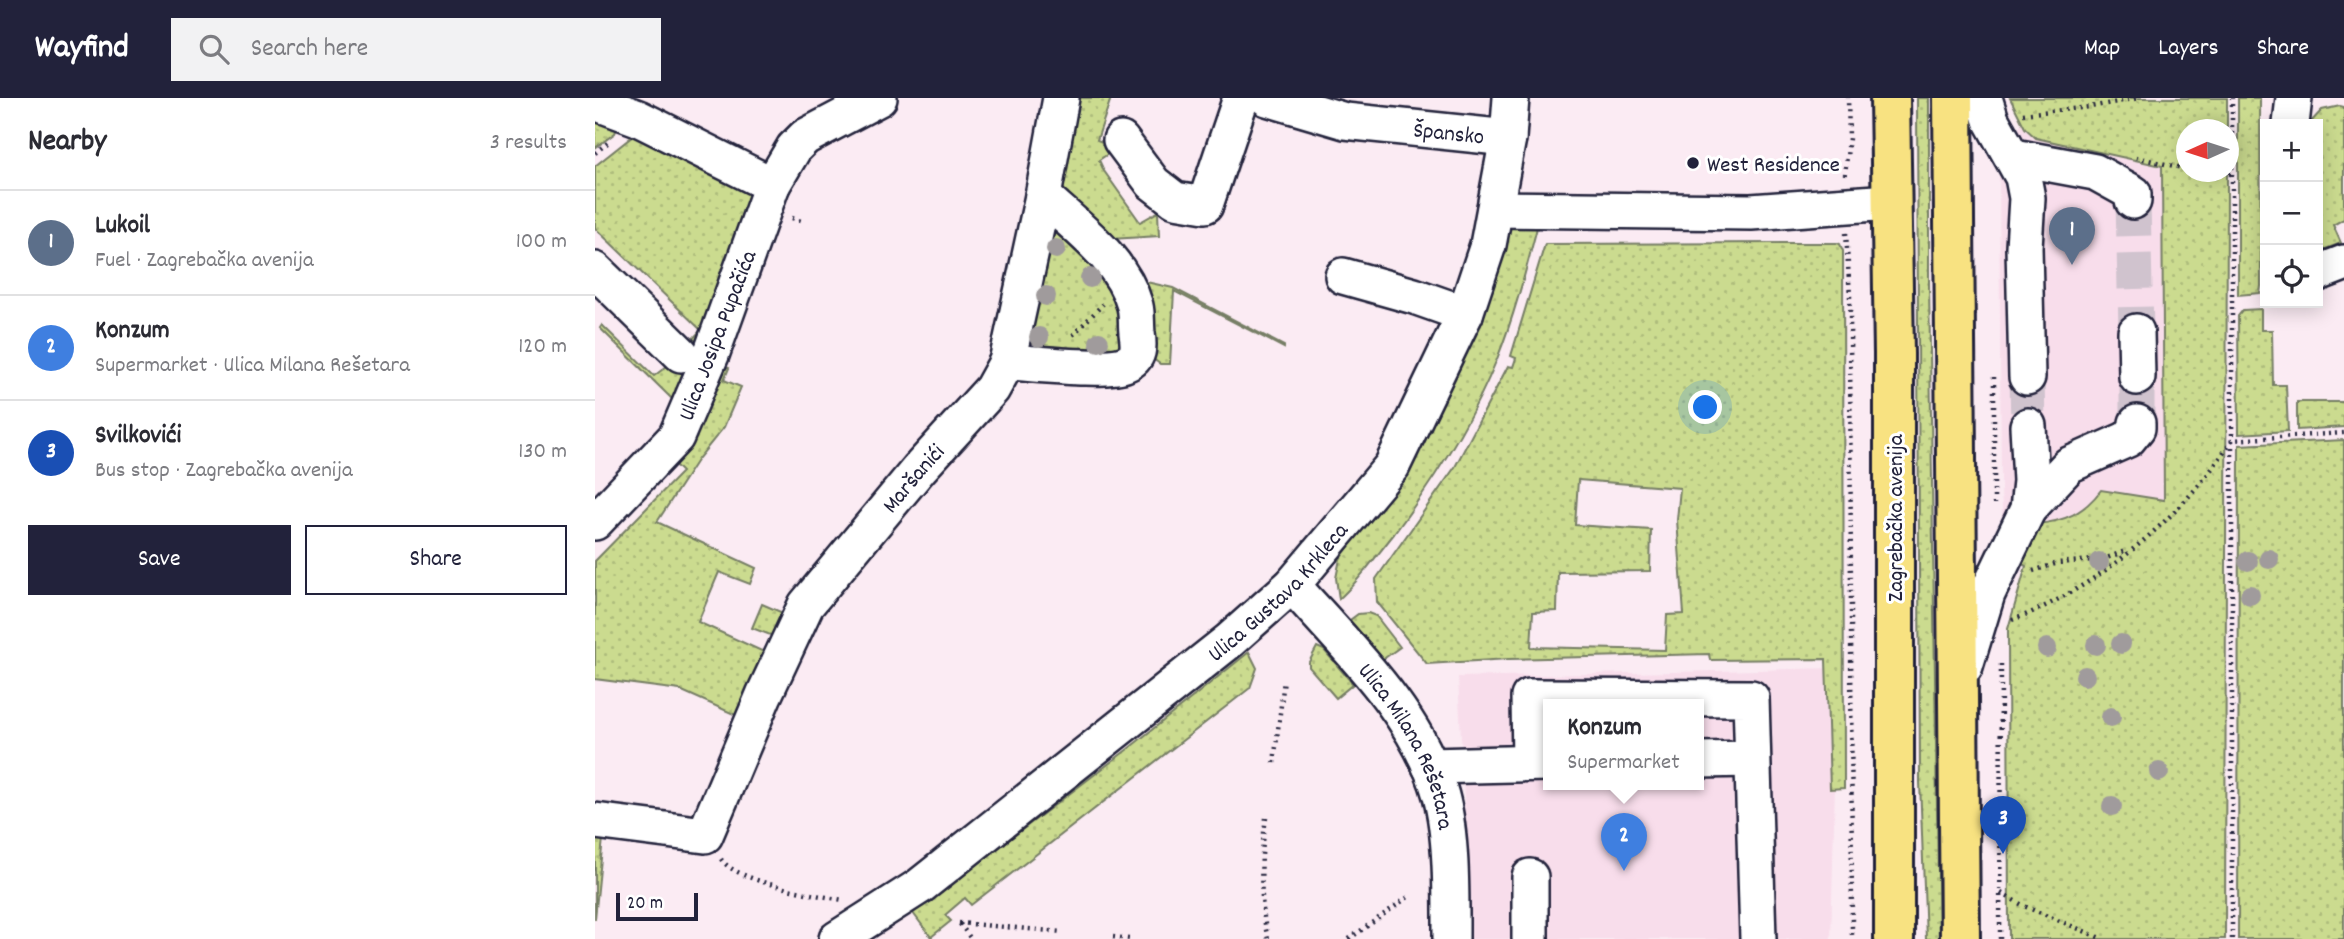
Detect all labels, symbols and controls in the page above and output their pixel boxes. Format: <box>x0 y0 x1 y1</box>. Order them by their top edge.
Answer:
search box <box>171 18 661 81</box>
text: Wayfind <box>35 26 129 73</box>
icon: search <box>195 30 233 68</box>
text: Search here <box>251 31 368 68</box>
text: Map <box>2084 32 2120 66</box>
text: Layers <box>2158 32 2219 66</box>
text: Share <box>2257 32 2309 66</box>
street label: Špansko <box>1412 115 1486 155</box>
north arrow <box>2176 119 2239 182</box>
map controls <box>2260 119 2323 308</box>
button: + <box>2260 119 2323 182</box>
text: Nearby <box>28 122 106 165</box>
text: 3 results <box>490 127 567 160</box>
place label: West Residence <box>1707 150 1840 183</box>
marker: West Residence <box>1685 155 1701 171</box>
button: − <box>2260 182 2323 245</box>
pin: 1 <box>2049 207 2095 265</box>
text: Lukoil <box>95 208 150 245</box>
text: 1 <box>48 226 54 259</box>
text: 100 m <box>516 226 567 259</box>
text: Fuel · Zagrebačka avenija <box>95 245 314 278</box>
street label: Ulica Josipa Pupačića <box>672 245 767 426</box>
button: locate <box>2260 245 2323 308</box>
text: Konzum <box>95 313 170 350</box>
text: 2 <box>46 331 56 364</box>
text: 120 m <box>518 331 567 364</box>
text: Supermarket · Ulica Milana Rešetara <box>95 350 410 383</box>
your location <box>1688 390 1722 424</box>
text: Svilkovići <box>95 418 181 455</box>
street label: Zagrebačka avenija <box>1881 433 1914 602</box>
text: 3 <box>46 436 56 469</box>
text: 130 m <box>518 436 567 469</box>
street label: Maršanići <box>876 438 954 522</box>
text: Bus stop · Zagrebačka avenija <box>95 455 353 488</box>
street label: Ulica Gustava Krkleca <box>1202 516 1358 672</box>
button: Save <box>28 525 291 595</box>
button: Share <box>305 525 567 595</box>
street label: Ulica Milana Rešetara <box>1348 657 1460 833</box>
popup <box>1543 699 1704 790</box>
text: Konzum <box>1567 710 1642 747</box>
text: Supermarket <box>1567 747 1680 780</box>
pin: 3 <box>1980 796 2026 854</box>
pin: 2 <box>1601 813 1647 871</box>
scale bar <box>616 890 698 922</box>
text: 20 m <box>627 891 663 918</box>

